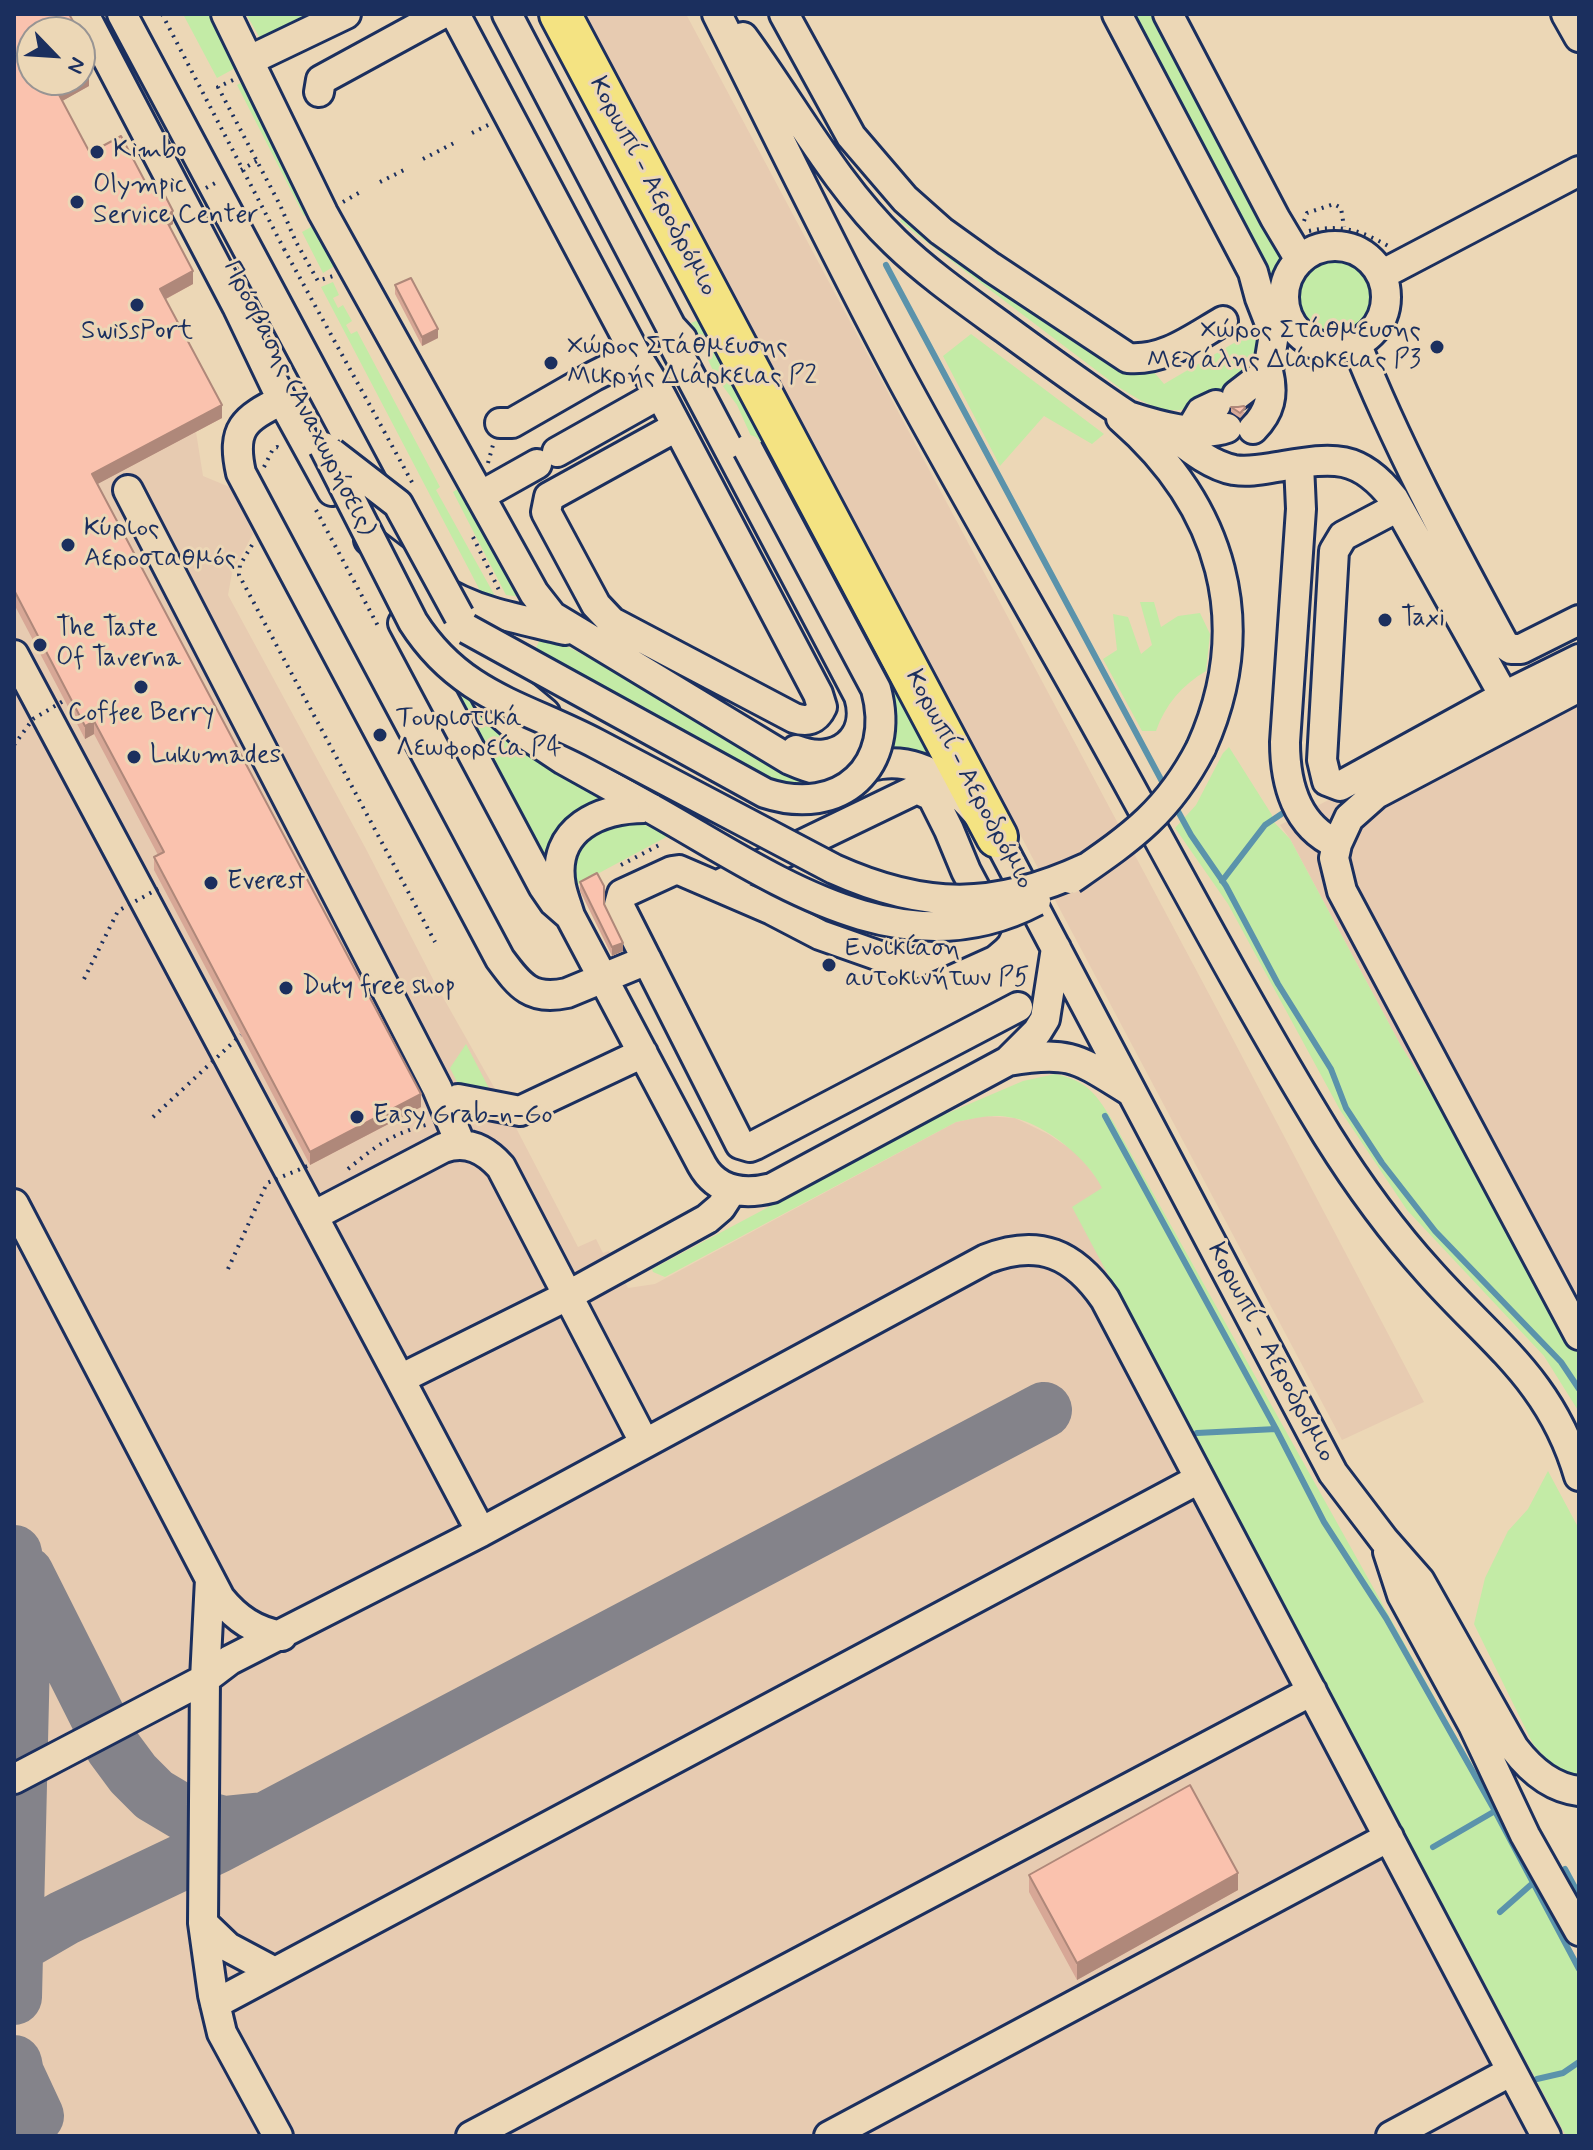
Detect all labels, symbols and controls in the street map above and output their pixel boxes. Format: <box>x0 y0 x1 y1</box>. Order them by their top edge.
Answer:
north arrow <box>16 16 96 96</box>
text: N <box>60 53 92 78</box>
street label: Κορωπί - Αεροδρόμιο <box>581 72 723 302</box>
place label: Kimbo <box>113 136 187 168</box>
marker: Kimbo <box>88 143 106 161</box>
place label: Olympic Service Center <box>93 171 258 232</box>
marker: Olympic Service Center <box>68 193 86 211</box>
street label: Πρόσβασης (Αναχωρήσεις) <box>215 256 381 542</box>
marker: SwissPort <box>128 296 146 314</box>
place label: Χώρος Στάθμευσης Μεγάλης Διάρκειας P3 <box>1147 316 1421 378</box>
place label: SwissPort <box>81 317 193 349</box>
place label: Χώρος Στάθμευσης Μικρής Διάρκειας P2 <box>567 332 817 394</box>
marker: Χώρος Στάθμευσης Μεγάλης Διάρκειας P3 <box>1428 338 1446 356</box>
marker: Χώρος Στάθμευσης Μικρής Διάρκειας P2 <box>542 354 560 372</box>
place label: Κύριος Αεροσταθμός <box>84 514 236 576</box>
marker: Κύριος Αεροσταθμός <box>59 536 77 554</box>
place label: Taxi <box>1401 604 1445 636</box>
marker: Taxi <box>1376 611 1394 629</box>
place label: The Taste Of Taverna <box>56 614 181 676</box>
marker: The Taste Of Taverna <box>31 636 49 654</box>
street label: Κορωπί - Αεροδρόμιο <box>897 665 1039 895</box>
marker: Coffee Berry <box>132 678 150 696</box>
place label: Coffee Berry <box>68 699 214 731</box>
place label: Τουριστικά Λεωφορεία P4 <box>396 704 562 766</box>
marker: Τουριστικά Λεωφορεία P4 <box>371 726 389 744</box>
place label: Lukumades <box>150 741 281 773</box>
marker: Lukumades <box>125 748 143 766</box>
place label: Everest <box>227 867 305 899</box>
marker: Everest <box>202 874 220 892</box>
place label: Ενοικίαση αυτοκινήτων P5 <box>845 934 1029 996</box>
marker: Ενοικίαση αυτοκινήτων P5 <box>820 956 838 974</box>
place label: Duty free shop <box>302 972 455 1004</box>
marker: Duty free shop <box>277 979 295 997</box>
place label: Easy Grab-n-Go <box>373 1101 553 1133</box>
marker: Easy Grab-n-Go <box>348 1108 366 1126</box>
street label: Κορωπί - Αεροδρόμιο <box>1199 1238 1341 1468</box>

